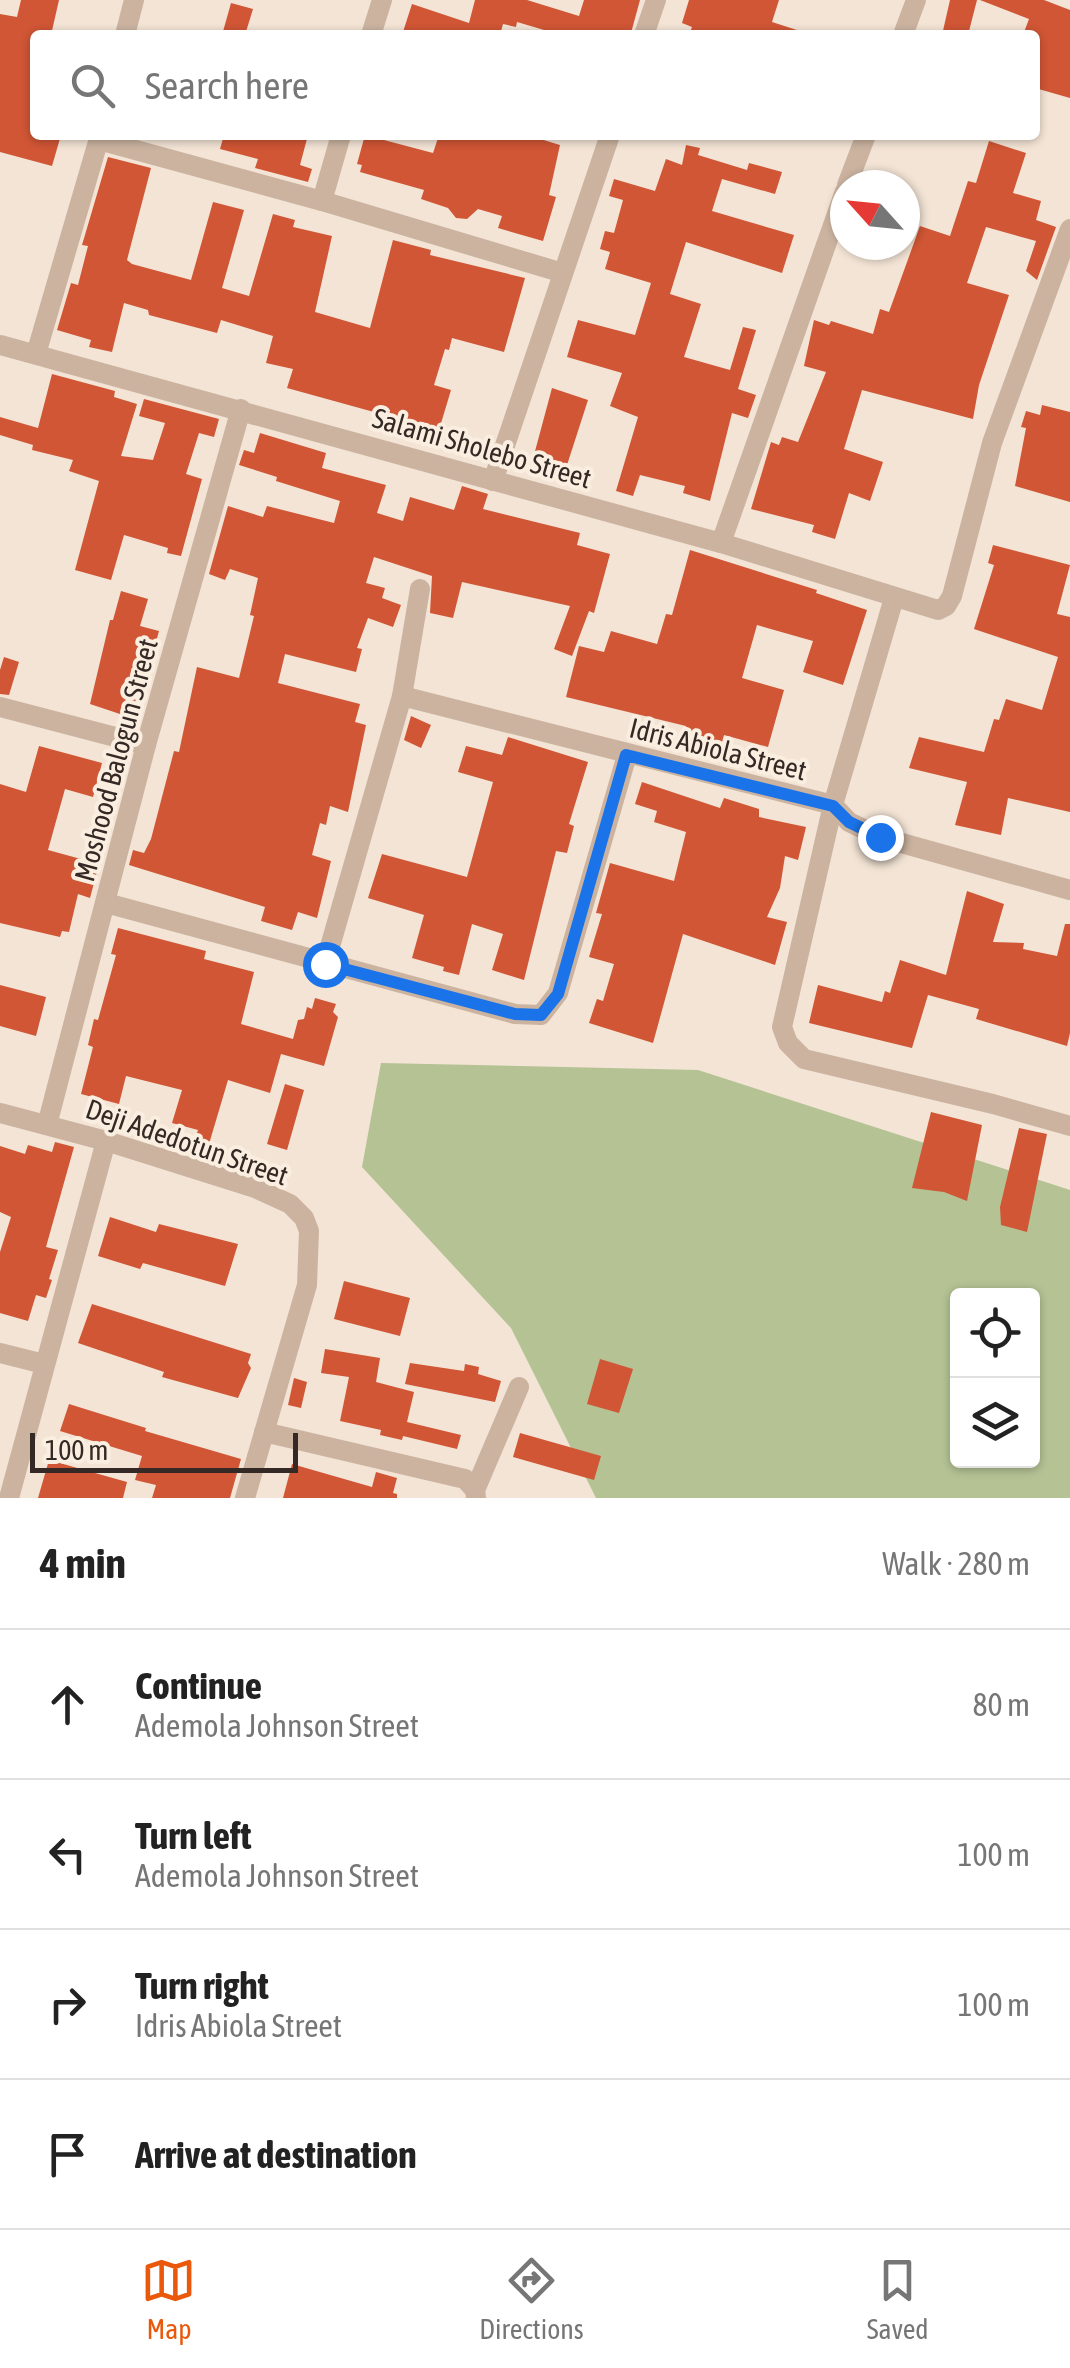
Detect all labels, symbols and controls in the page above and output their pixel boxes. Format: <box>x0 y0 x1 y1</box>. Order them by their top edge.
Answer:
search box <box>30 30 1040 140</box>
icon: search <box>65 58 120 113</box>
text: Search here <box>145 64 309 107</box>
north arrow <box>830 170 920 260</box>
street label: Salami Sholebo Street <box>369 402 595 494</box>
street label: Moshood Balogun Street <box>68 635 164 885</box>
street label: Idris Abiola Street <box>626 712 810 786</box>
route end <box>858 815 904 861</box>
route start <box>303 942 349 988</box>
street label: Deji Adedotun Street <box>82 1092 292 1192</box>
map controls <box>950 1288 1040 1468</box>
button: locate <box>950 1288 1040 1378</box>
button: layers <box>950 1378 1040 1468</box>
scale bar <box>30 1428 298 1472</box>
text: 100 m <box>45 1434 108 1466</box>
text: 4 min <box>40 1539 126 1587</box>
text: Walk · 280 m <box>882 1545 1030 1582</box>
text: Continue <box>135 1664 262 1707</box>
icon: ahead <box>40 1677 95 1732</box>
text: 80 m <box>972 1686 1030 1723</box>
text: Ademola Johnson Street <box>135 1707 419 1744</box>
text: Turn left <box>135 1814 251 1857</box>
icon: left <box>40 1827 95 1882</box>
text: 100 m <box>957 1836 1030 1873</box>
text: Ademola Johnson Street <box>135 1857 419 1894</box>
text: Turn right <box>135 1964 269 2007</box>
icon: right <box>40 1977 95 2032</box>
text: 100 m <box>957 1986 1030 2023</box>
text: Idris Abiola Street <box>135 2007 342 2044</box>
icon: arrive <box>40 2127 95 2182</box>
text: Arrive at destination <box>135 2133 417 2176</box>
tab: Map <box>141 2253 196 2345</box>
tab: Directions <box>479 2253 584 2345</box>
tab: Saved <box>867 2253 929 2345</box>

